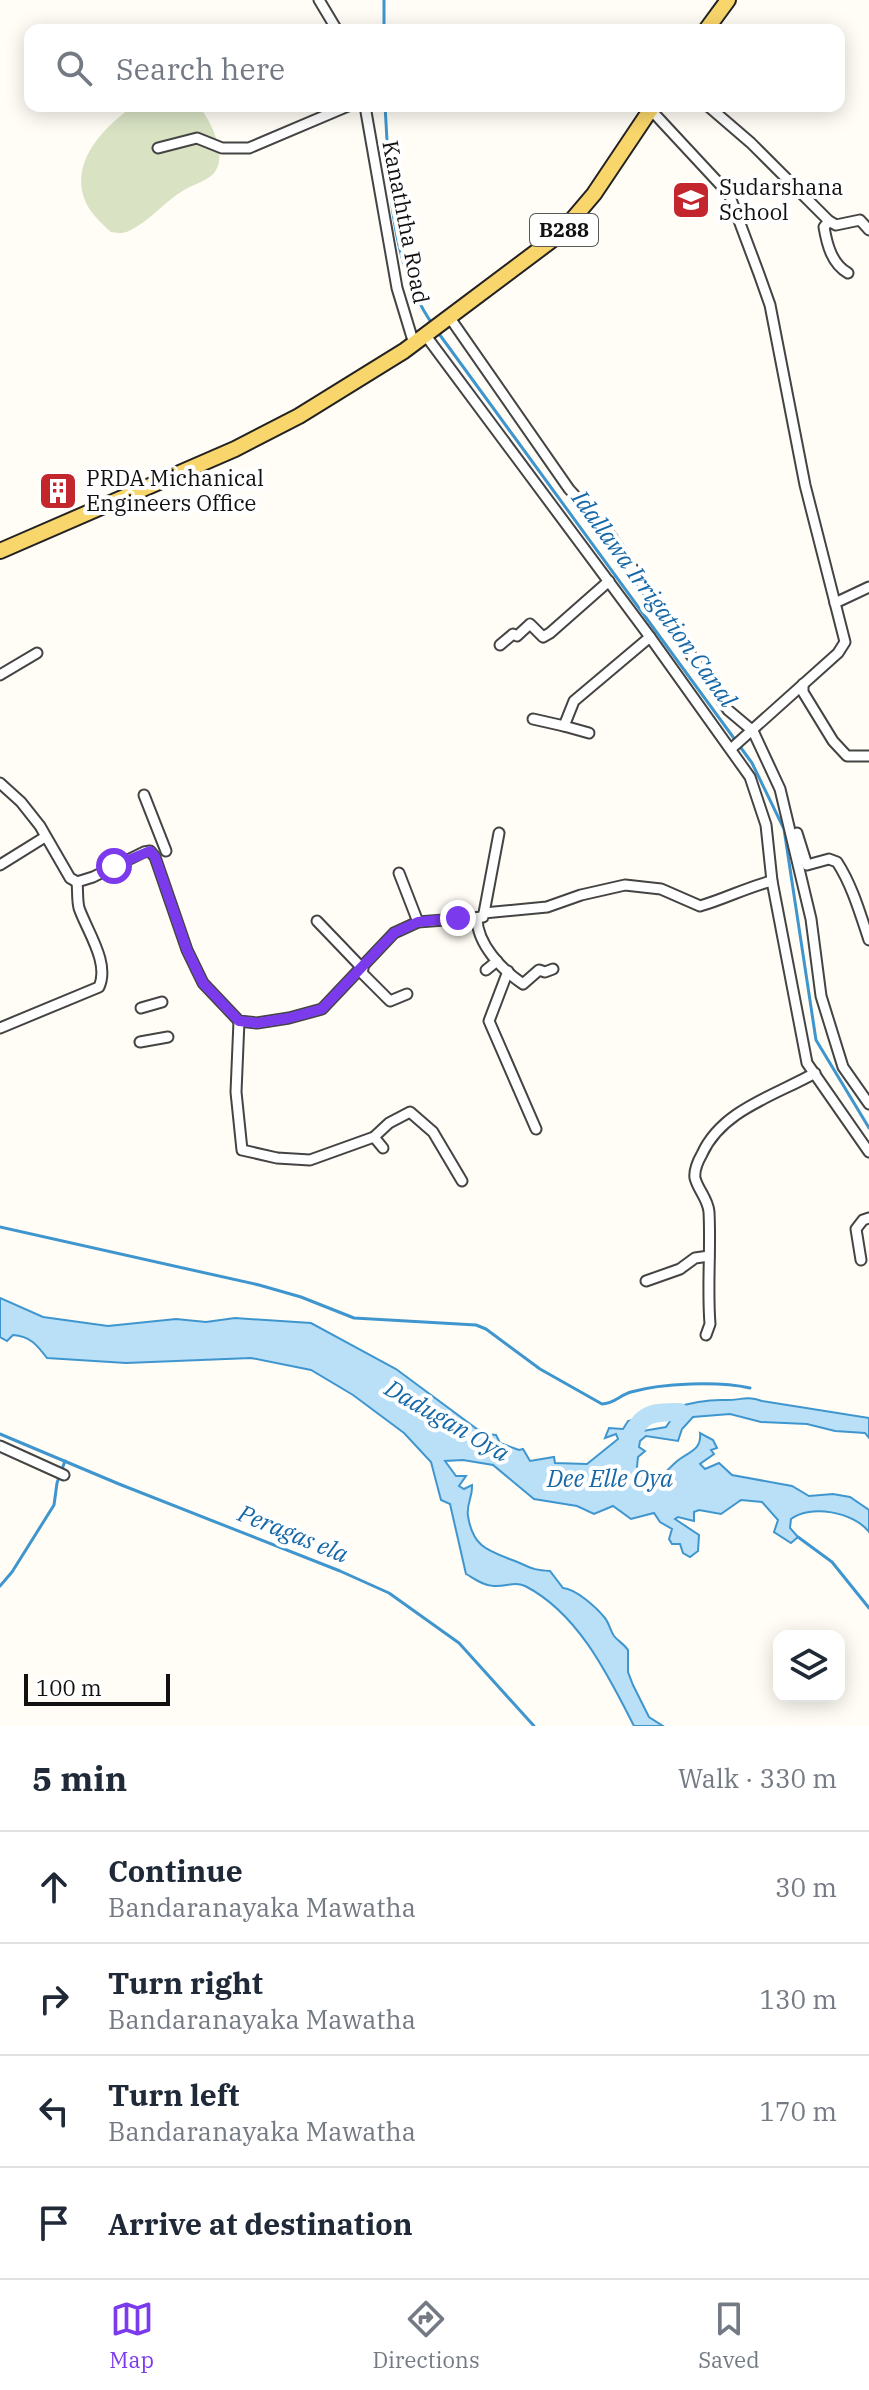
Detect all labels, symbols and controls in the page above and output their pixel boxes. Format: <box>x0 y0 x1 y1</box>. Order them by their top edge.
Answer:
search box <box>24 24 845 112</box>
icon: search <box>52 46 96 90</box>
text: Search here <box>116 49 285 88</box>
street label: Kanaththa Road <box>376 138 437 306</box>
place label: Sudarshana School <box>719 172 843 226</box>
school or university icon: Sudarshana School <box>670 179 712 221</box>
road number: B288 <box>530 214 598 246</box>
place label: PRDA Michanical Engineers Office <box>86 463 264 517</box>
building icon: PRDA Michanical Engineers Office <box>37 470 79 512</box>
water label: Idallawa Irrigation Canal <box>565 483 745 714</box>
route start <box>96 848 132 884</box>
route end <box>440 900 476 936</box>
water label: Dadugan Oya <box>379 1371 516 1469</box>
water label: Dee Elle Oya <box>546 1462 673 1494</box>
water label: Peragas ela <box>233 1496 353 1570</box>
map controls <box>773 1630 845 1702</box>
button: layers <box>773 1630 845 1702</box>
scale bar <box>24 1670 170 1706</box>
text: 100 m <box>36 1673 102 1702</box>
text: 5 min <box>32 1756 127 1800</box>
text: Walk · 330 m <box>678 1761 837 1795</box>
text: Continue <box>108 1851 243 1890</box>
icon: ahead <box>32 1865 76 1909</box>
text: 30 m <box>775 1870 837 1904</box>
text: Bandaranayaka Mawatha <box>108 1890 416 1924</box>
text: Turn right <box>108 1963 263 2002</box>
icon: right <box>32 1977 76 2021</box>
text: 130 m <box>759 1982 837 2016</box>
text: Bandaranayaka Mawatha <box>108 2002 416 2036</box>
text: Turn left <box>108 2075 240 2114</box>
icon: left <box>32 2089 76 2133</box>
text: 170 m <box>759 2094 837 2128</box>
text: Bandaranayaka Mawatha <box>108 2114 416 2148</box>
icon: arrive <box>32 2201 76 2245</box>
text: Arrive at destination <box>108 2204 413 2243</box>
tab: Map <box>109 2297 154 2374</box>
tab: Directions <box>372 2297 480 2374</box>
tab: Saved <box>698 2297 760 2374</box>

